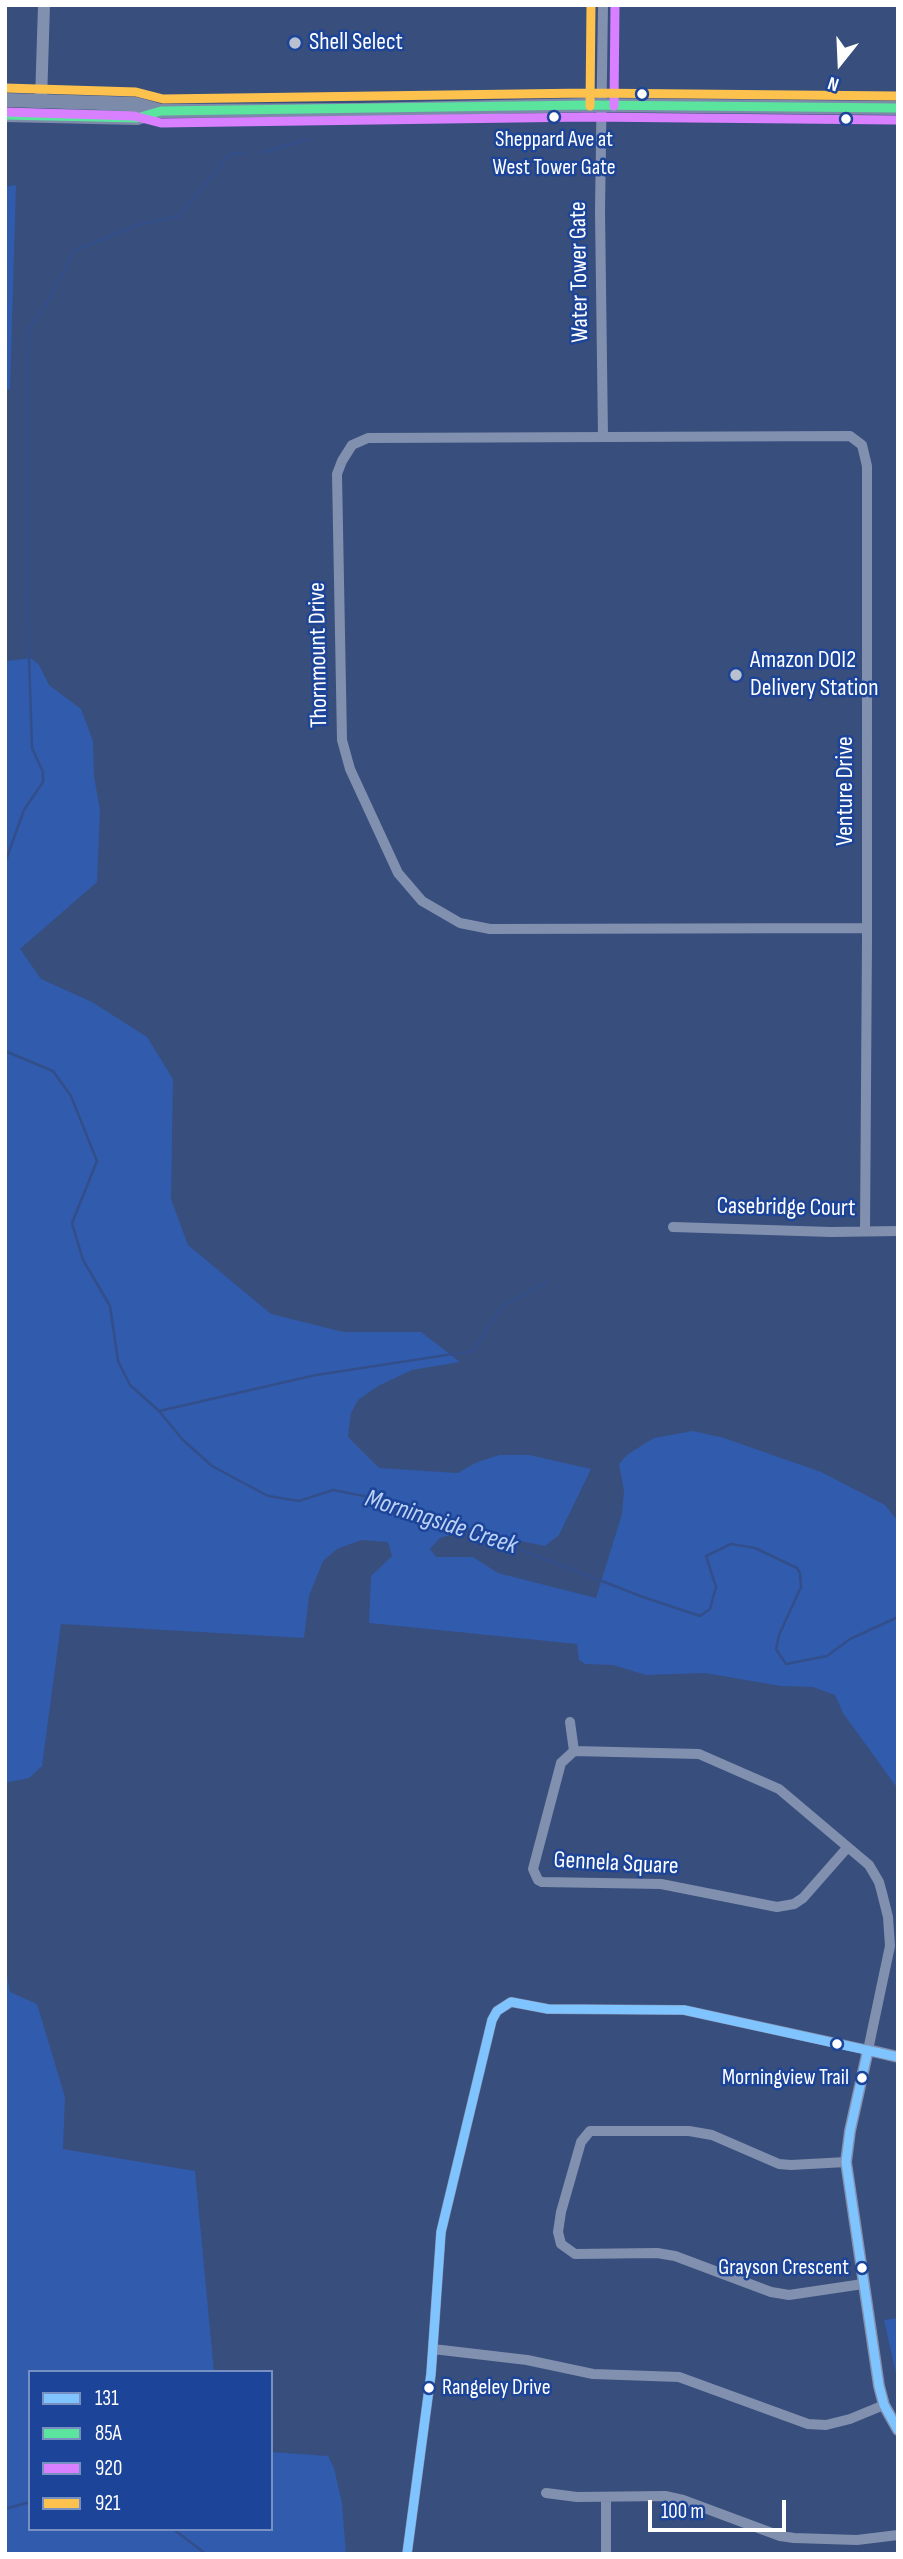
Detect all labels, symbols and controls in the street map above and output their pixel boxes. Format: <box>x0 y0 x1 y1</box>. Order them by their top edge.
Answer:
north arrow <box>805 28 875 98</box>
place label: Shell Select <box>309 29 403 57</box>
marker: Shell Select <box>287 35 303 51</box>
text: N <box>825 71 842 96</box>
unlabelled marker <box>635 87 649 101</box>
marker: Sheppard Ave at West Tower Gate <box>547 110 561 124</box>
unlabelled marker <box>839 112 853 126</box>
place label: Sheppard Ave at West Tower Gate <box>492 127 616 178</box>
street label: Water Tower Gate <box>564 201 596 343</box>
street label: Thornmount Drive <box>303 582 335 728</box>
place label: Amazon DOI2 Delivery Station <box>750 647 879 703</box>
marker: Amazon DOI2 Delivery Station <box>728 667 744 683</box>
street label: Venture Drive <box>832 736 860 846</box>
street label: Casebridge Court <box>716 1192 856 1224</box>
water label: Morningside Creek <box>361 1484 521 1562</box>
street label: Gennela Square <box>553 1846 679 1882</box>
unlabelled marker <box>830 2037 844 2051</box>
place label: Morningview Trail <box>722 2065 849 2091</box>
marker: Morningview Trail <box>855 2071 869 2085</box>
place label: Grayson Crescent <box>718 2255 849 2281</box>
marker: Grayson Crescent <box>855 2261 869 2275</box>
legend <box>28 2370 273 2531</box>
place label: Rangeley Drive <box>442 2375 550 2401</box>
marker: Rangeley Drive <box>422 2381 436 2395</box>
text: 131 <box>95 2386 119 2411</box>
text: 85A <box>95 2421 122 2446</box>
text: 920 <box>95 2456 122 2481</box>
scale bar <box>651 2486 789 2530</box>
text: 921 <box>95 2491 120 2516</box>
text: 100 m <box>661 2499 704 2524</box>

